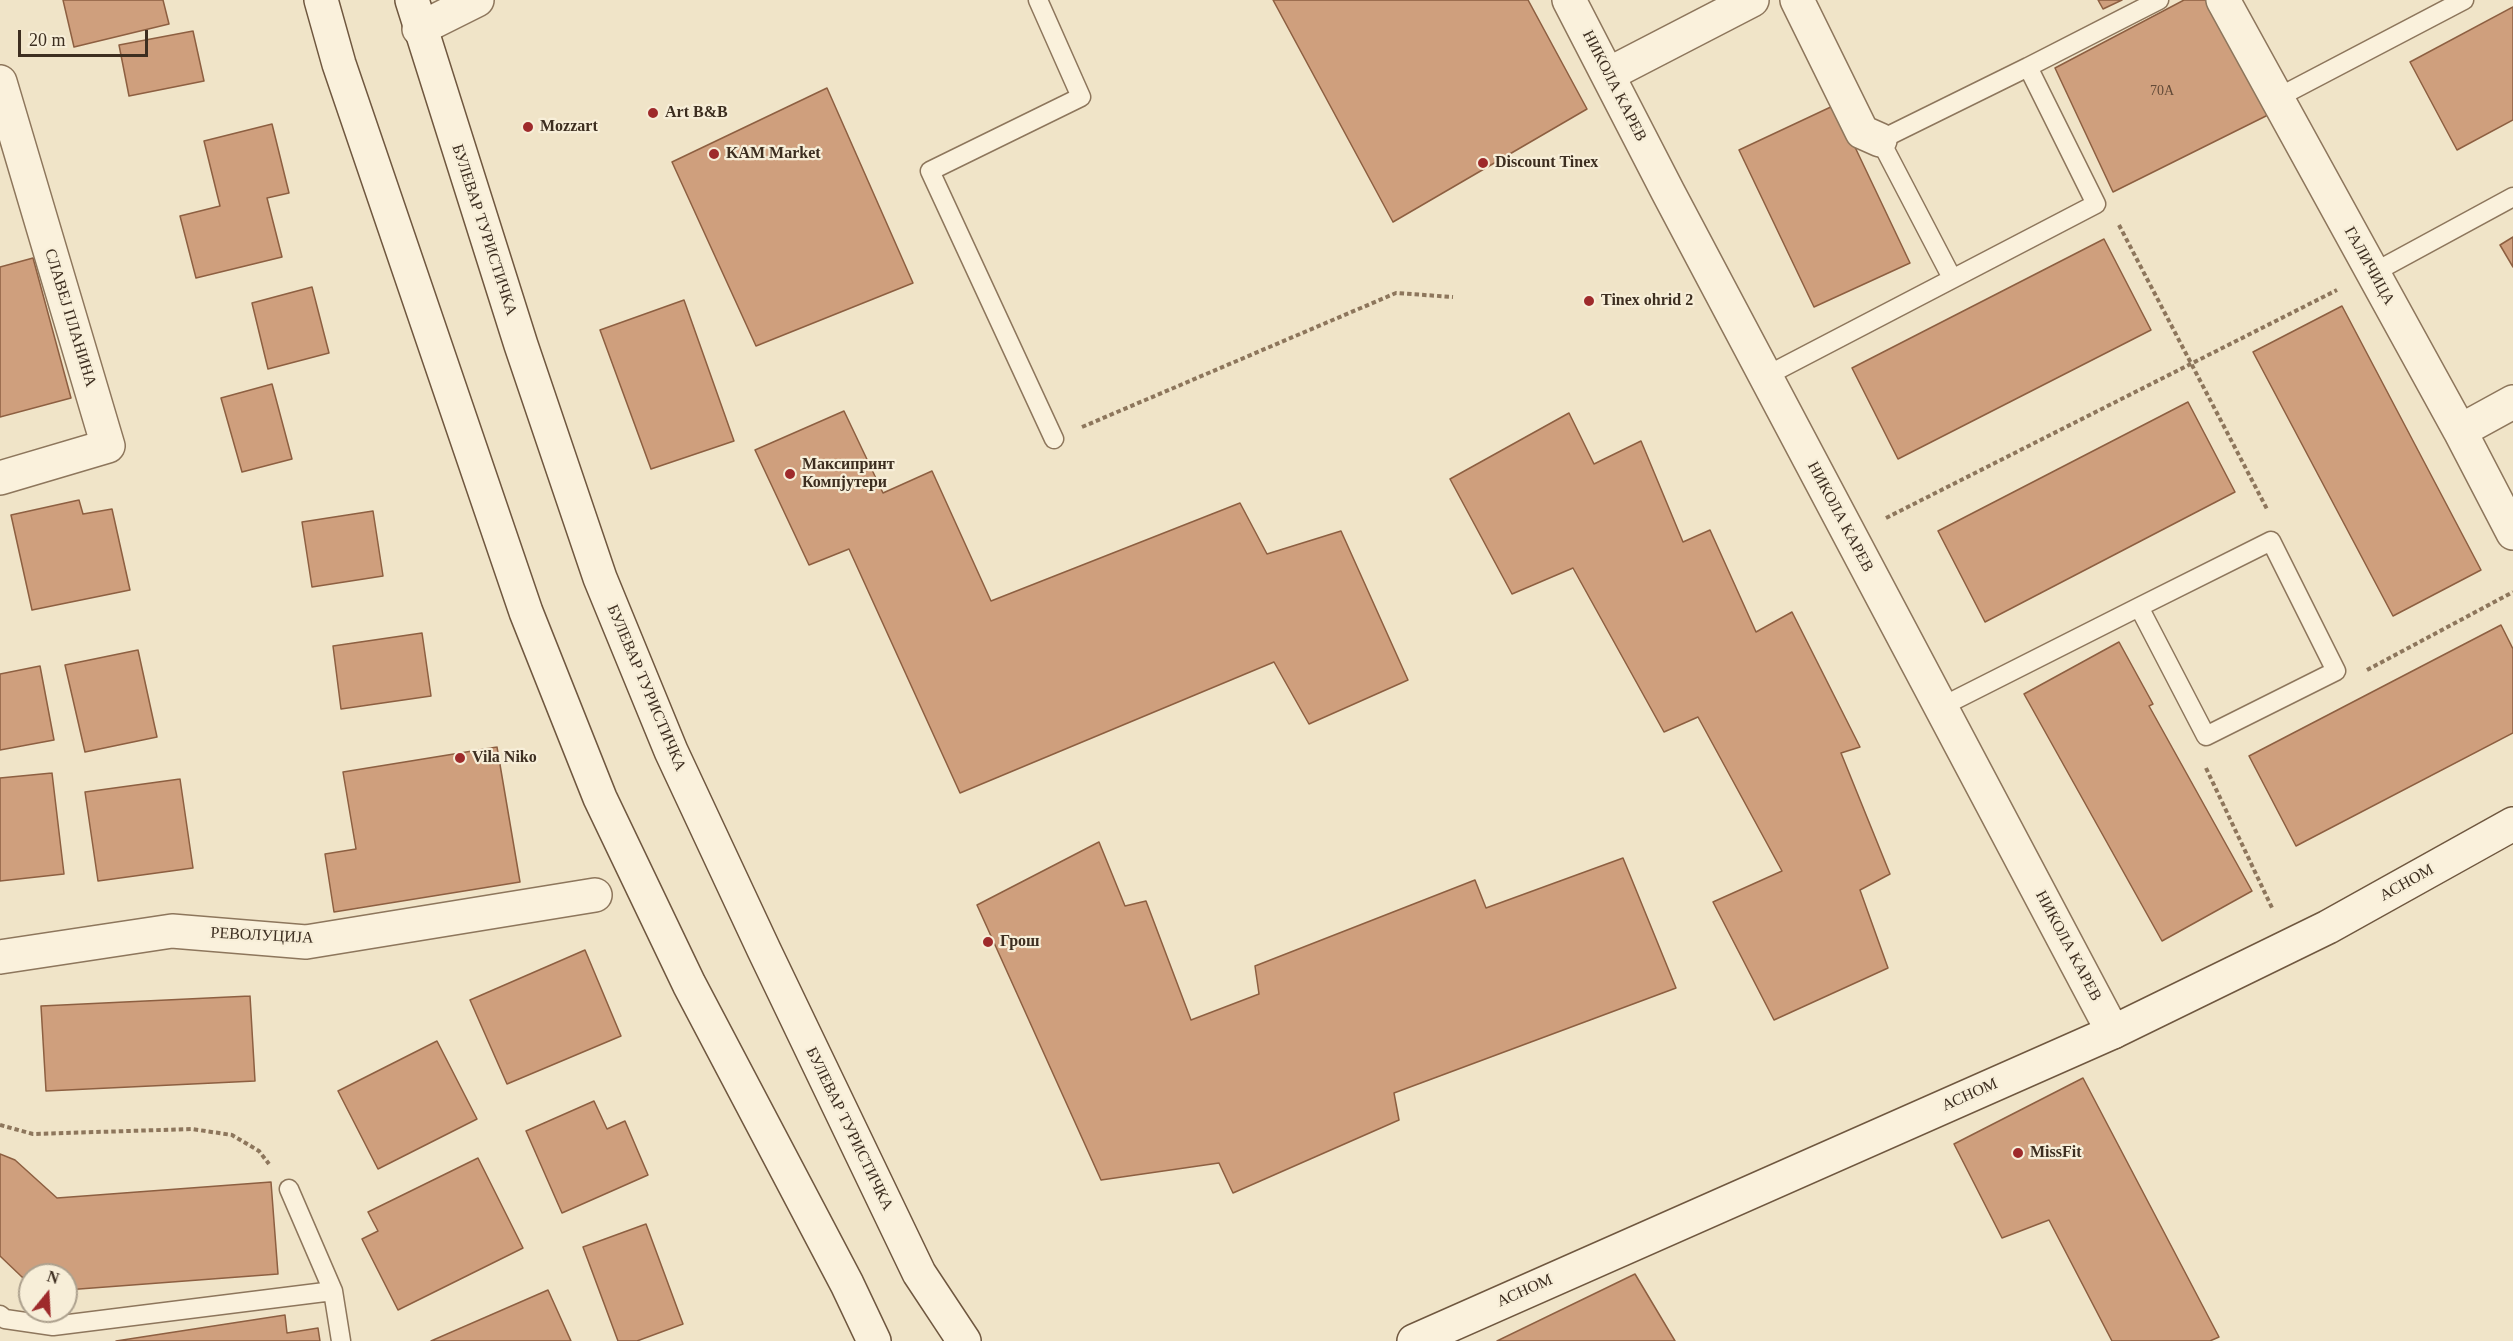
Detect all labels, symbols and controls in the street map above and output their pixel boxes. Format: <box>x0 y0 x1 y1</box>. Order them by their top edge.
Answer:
scale bar <box>21 18 152 56</box>
street label: НИКОЛА КАРЕВ <box>1578 27 1650 145</box>
text: 20 m <box>29 30 66 50</box>
house number: 70А <box>2150 83 2174 99</box>
place label: Art B&B <box>665 103 728 123</box>
marker: Art B&B <box>646 106 660 120</box>
place label: Mozzart <box>540 117 598 137</box>
marker: Mozzart <box>521 120 535 134</box>
street label: БУЛЕВАР ТУРИСТИЧКА <box>447 142 521 318</box>
place label: KAM Market <box>726 144 821 164</box>
marker: KAM Market <box>707 147 721 161</box>
place label: Discount Tinex <box>1495 153 1598 173</box>
marker: Discount Tinex <box>1476 156 1490 170</box>
street label: ГАЛИЧИЦА <box>2340 224 2398 308</box>
street label: СЛАВЕЈ ПЛАНИНА <box>40 247 100 389</box>
place label: Tinex ohrid 2 <box>1601 291 1693 311</box>
marker: Tinex ohrid 2 <box>1582 294 1596 308</box>
place label: Максипринт Компјутери <box>802 455 895 493</box>
street label: НИКОЛА КАРЕВ <box>1803 459 1877 575</box>
marker: Максипринт Компјутери <box>783 467 797 481</box>
street label: БУЛЕВАР ТУРИСТИЧКА <box>602 602 690 774</box>
place label: Vila Niko <box>472 748 537 768</box>
marker: Vila Niko <box>453 751 467 765</box>
street label: АСНОМ <box>2377 860 2437 906</box>
street label: НИКОЛА КАРЕВ <box>2031 888 2105 1004</box>
street label: РЕВОЛУЦИЈА <box>210 924 314 948</box>
place label: Грош <box>1000 932 1040 952</box>
marker: Грош <box>981 935 995 949</box>
street label: БУЛЕВАР ТУРИСТИЧКА <box>801 1044 897 1214</box>
street label: АСНОМ <box>1939 1074 2001 1116</box>
place label: MissFit <box>2030 1143 2082 1163</box>
marker: MissFit <box>2011 1146 2025 1160</box>
north arrow <box>18 1263 78 1323</box>
text: N <box>45 1267 61 1287</box>
street label: АСНОМ <box>1494 1270 1556 1312</box>

